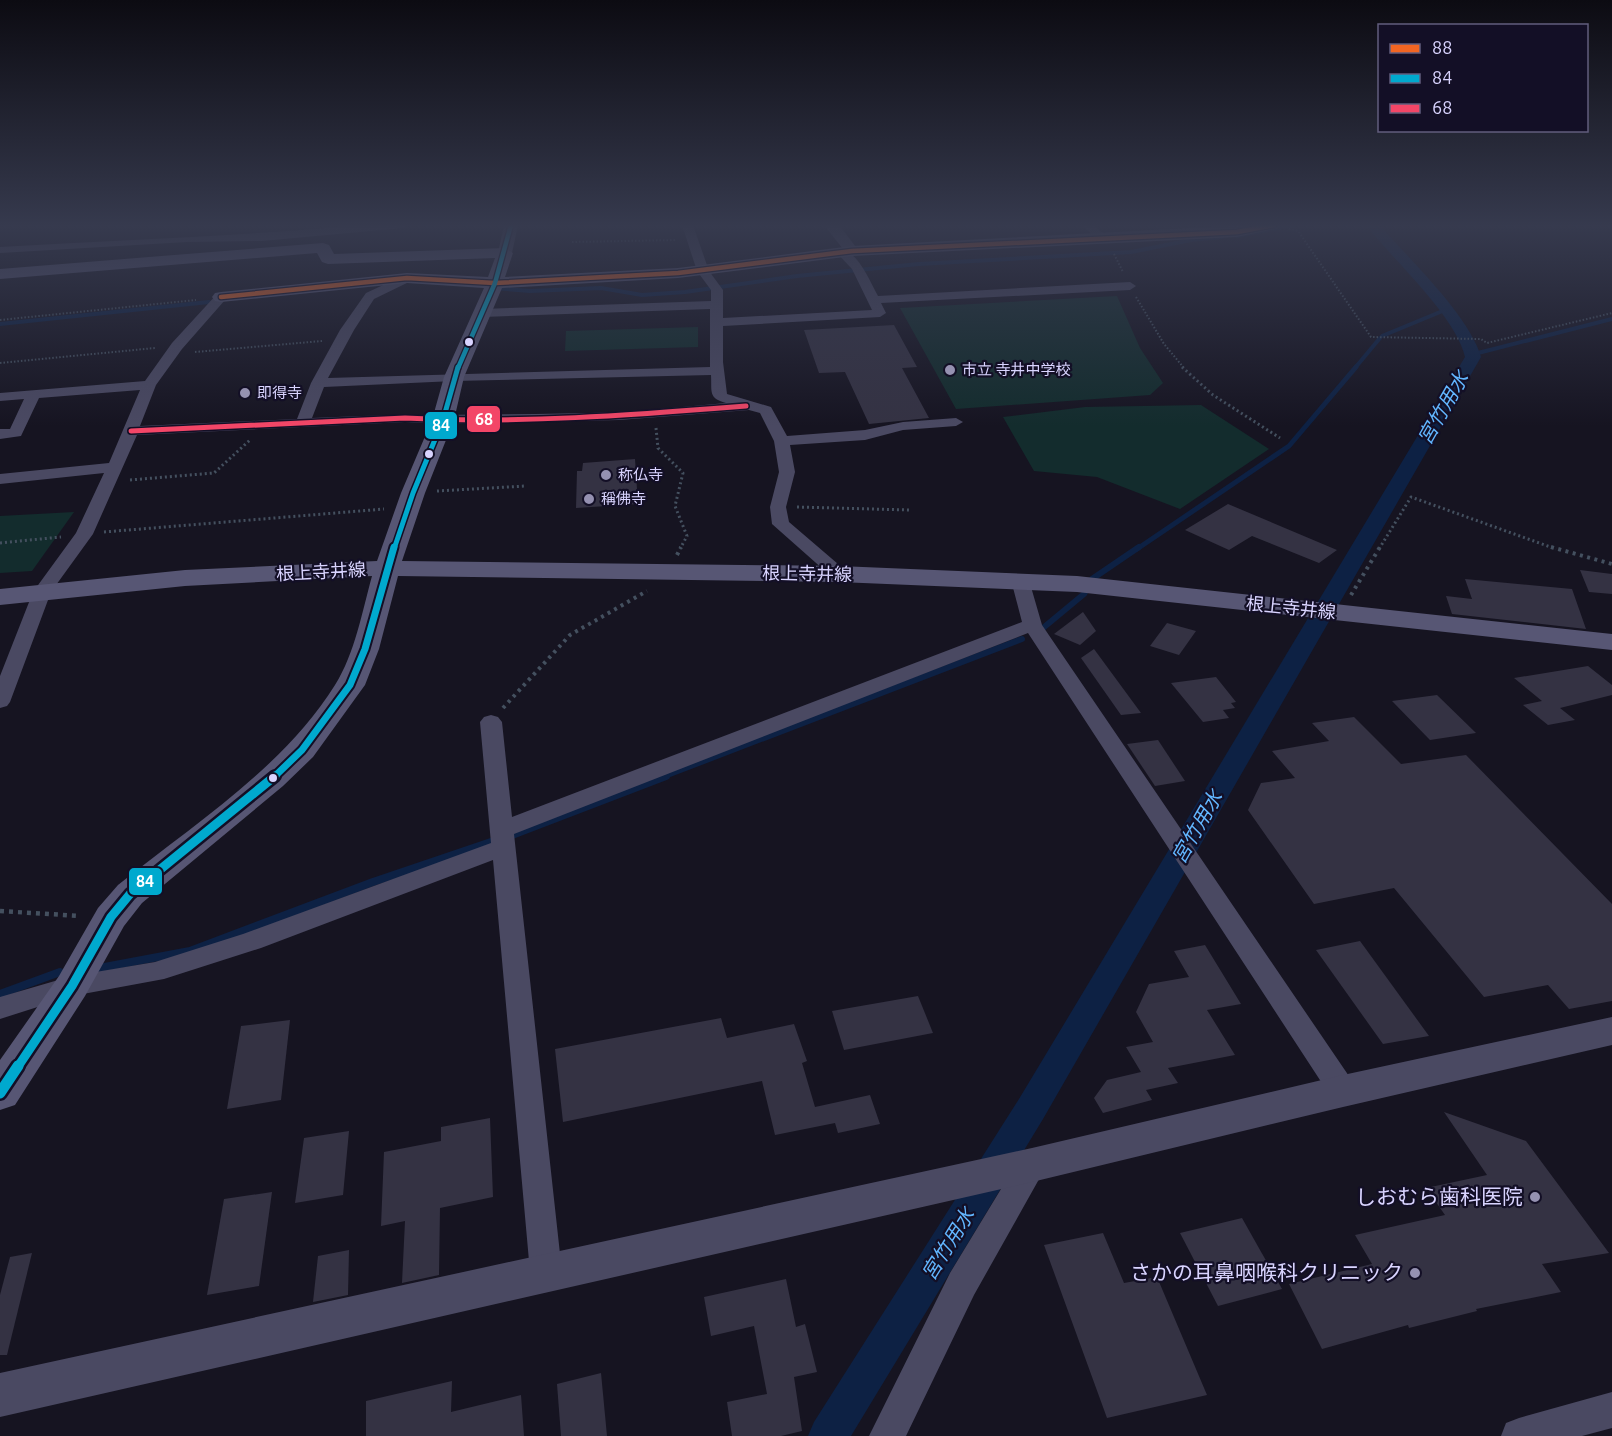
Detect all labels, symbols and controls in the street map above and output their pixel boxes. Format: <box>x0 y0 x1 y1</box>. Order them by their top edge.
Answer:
legend <box>1378 24 1588 132</box>
text: 88 <box>1432 37 1452 57</box>
text: 84 <box>1432 67 1452 87</box>
text: 68 <box>1432 97 1452 117</box>
unlabelled marker <box>463 336 475 348</box>
place label: 市立 寺井中学校 <box>962 361 1070 378</box>
marker: 市立 寺井中学校 <box>943 363 957 377</box>
water label: 宮竹用水 <box>1413 366 1474 448</box>
place label: 即得寺 <box>257 384 302 401</box>
marker: 即得寺 <box>238 386 252 400</box>
line badge: 68 <box>466 405 501 433</box>
text: 68 <box>475 410 493 428</box>
line badge: 84 <box>424 411 458 440</box>
text: 84 <box>432 416 450 434</box>
unlabelled marker <box>423 448 435 460</box>
place label: 称仏寺 <box>618 466 663 483</box>
marker: 称仏寺 <box>599 468 613 482</box>
place label: 稱佛寺 <box>601 490 646 507</box>
marker: 稱佛寺 <box>582 492 596 506</box>
street label: 根上寺井線 <box>275 559 366 583</box>
street label: 根上寺井線 <box>762 562 852 584</box>
street label: 根上寺井線 <box>1245 592 1337 622</box>
unlabelled marker <box>267 772 279 784</box>
water label: 宮竹用水 <box>1167 785 1228 867</box>
line badge: 84 <box>128 867 163 896</box>
text: 84 <box>136 872 154 890</box>
place label: しおむら歯科医院 <box>1355 1184 1523 1208</box>
marker: しおむら歯科医院 <box>1528 1190 1542 1204</box>
water label: 宮竹用水 <box>917 1202 980 1284</box>
place label: さかの耳鼻咽喉科クリニック <box>1130 1260 1403 1284</box>
marker: さかの耳鼻咽喉科クリニック <box>1408 1266 1422 1280</box>

